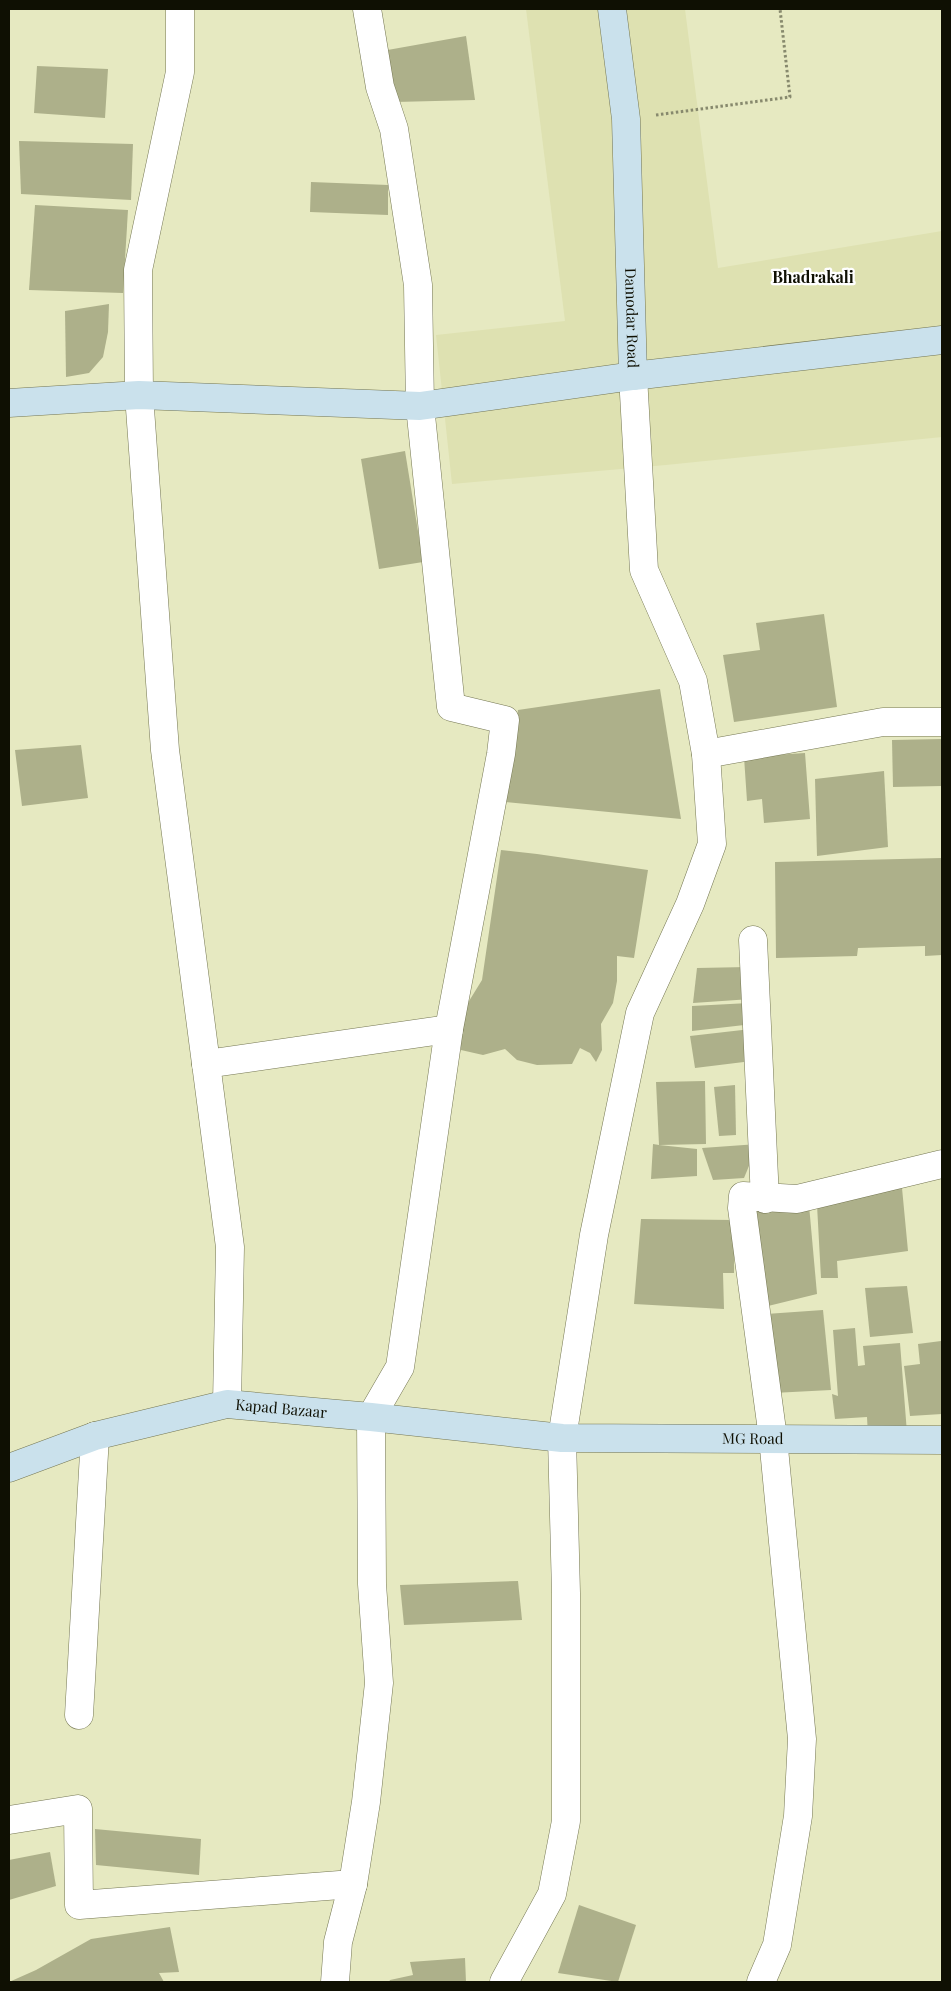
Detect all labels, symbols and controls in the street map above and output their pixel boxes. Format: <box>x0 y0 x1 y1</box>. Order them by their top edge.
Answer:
district label: Bhadrakali <box>772 266 854 287</box>
street label: Damodar Road <box>621 268 644 369</box>
street label: Kapad Bazaar <box>235 1394 328 1422</box>
street label: MG Road <box>722 1428 784 1448</box>

